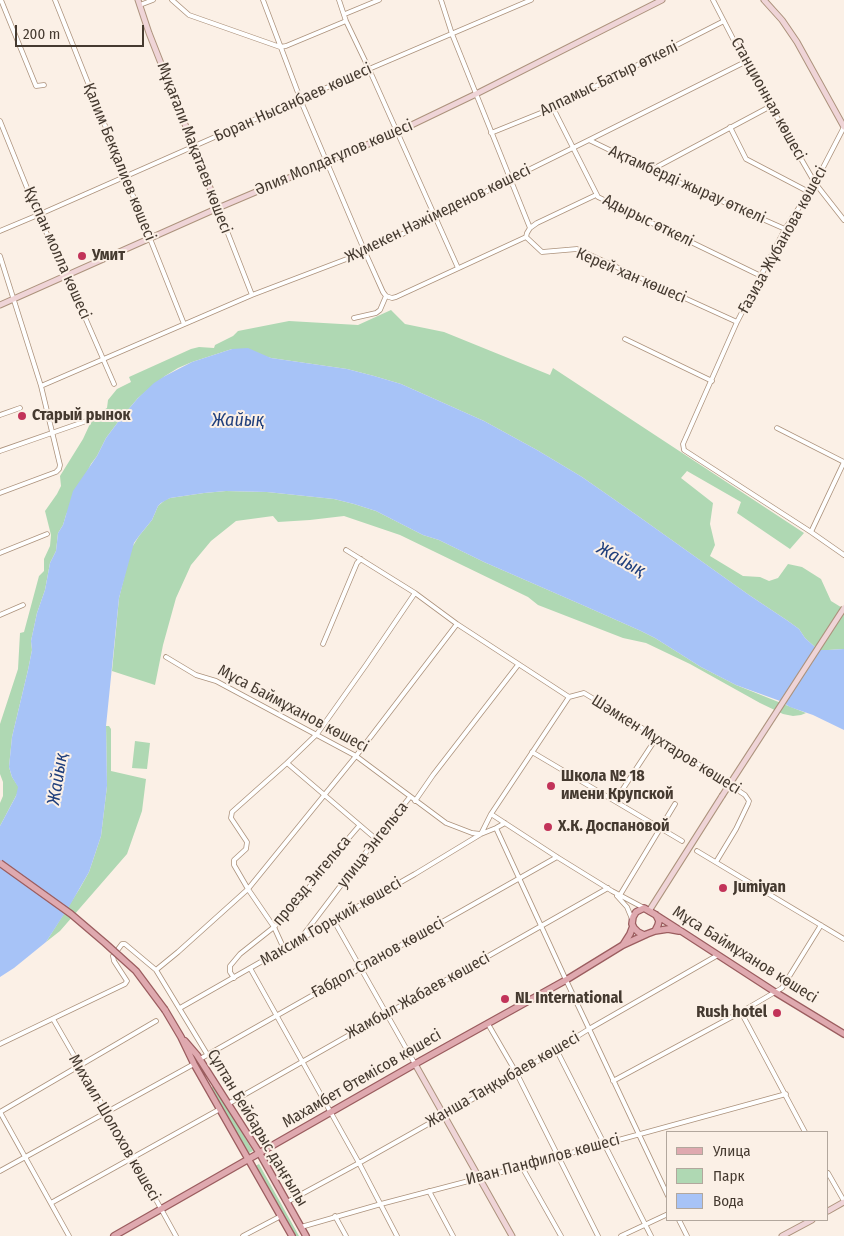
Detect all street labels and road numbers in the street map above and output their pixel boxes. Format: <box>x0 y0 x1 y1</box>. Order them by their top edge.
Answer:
street label: Станционная көшесі <box>726 34 810 164</box>
street label: Алпамыс Батыр өткелі <box>537 37 681 121</box>
street label: Мұқағали Мақатаев көшесі <box>152 60 236 236</box>
street label: Боран Нысанбаев көшесі <box>211 60 375 146</box>
street label: Қалим Бекқалиев көшесі <box>79 80 159 244</box>
street label: Әлия Молдағұлов көшесі <box>252 116 416 200</box>
street label: Ақтамберді жырау өткелі <box>606 142 768 228</box>
street label: Жұмекен Нәжімеденов көшесі <box>342 161 534 267</box>
street label: Ғазиза Жұбанова көшесі <box>735 163 831 317</box>
street label: Құспан молла көшесі <box>19 184 95 322</box>
street label: Адырыс өткелі <box>599 191 697 251</box>
street label: Керей хан көшесі <box>573 244 689 308</box>
street label: Мұса Баймұханов көшесі <box>214 661 372 757</box>
street label: Шәмкен Мұхтаров көшесі <box>588 691 744 799</box>
street label: улица Энгельса <box>333 798 413 892</box>
street label: проезд Энгельса <box>269 832 355 930</box>
street label: Максим Горький көшесі <box>257 874 405 970</box>
street label: Мұса Баймұханов көшесі <box>669 902 821 1008</box>
street label: Ғабдол Сланов көшесі <box>308 913 448 1003</box>
street label: Жамбыл Жабаев көшесі <box>343 948 493 1044</box>
street label: Махамбет Өтемісов көшесі <box>279 1026 445 1132</box>
street label: Жанша Таңқыбаев көшесі <box>423 1028 583 1132</box>
street label: Сұлтан Бейбарыс даңғылы <box>203 1046 311 1210</box>
street label: Михаил Шолохов көшесі <box>64 1051 164 1205</box>
street label: Иван Панфилов көшесі <box>464 1130 622 1190</box>

